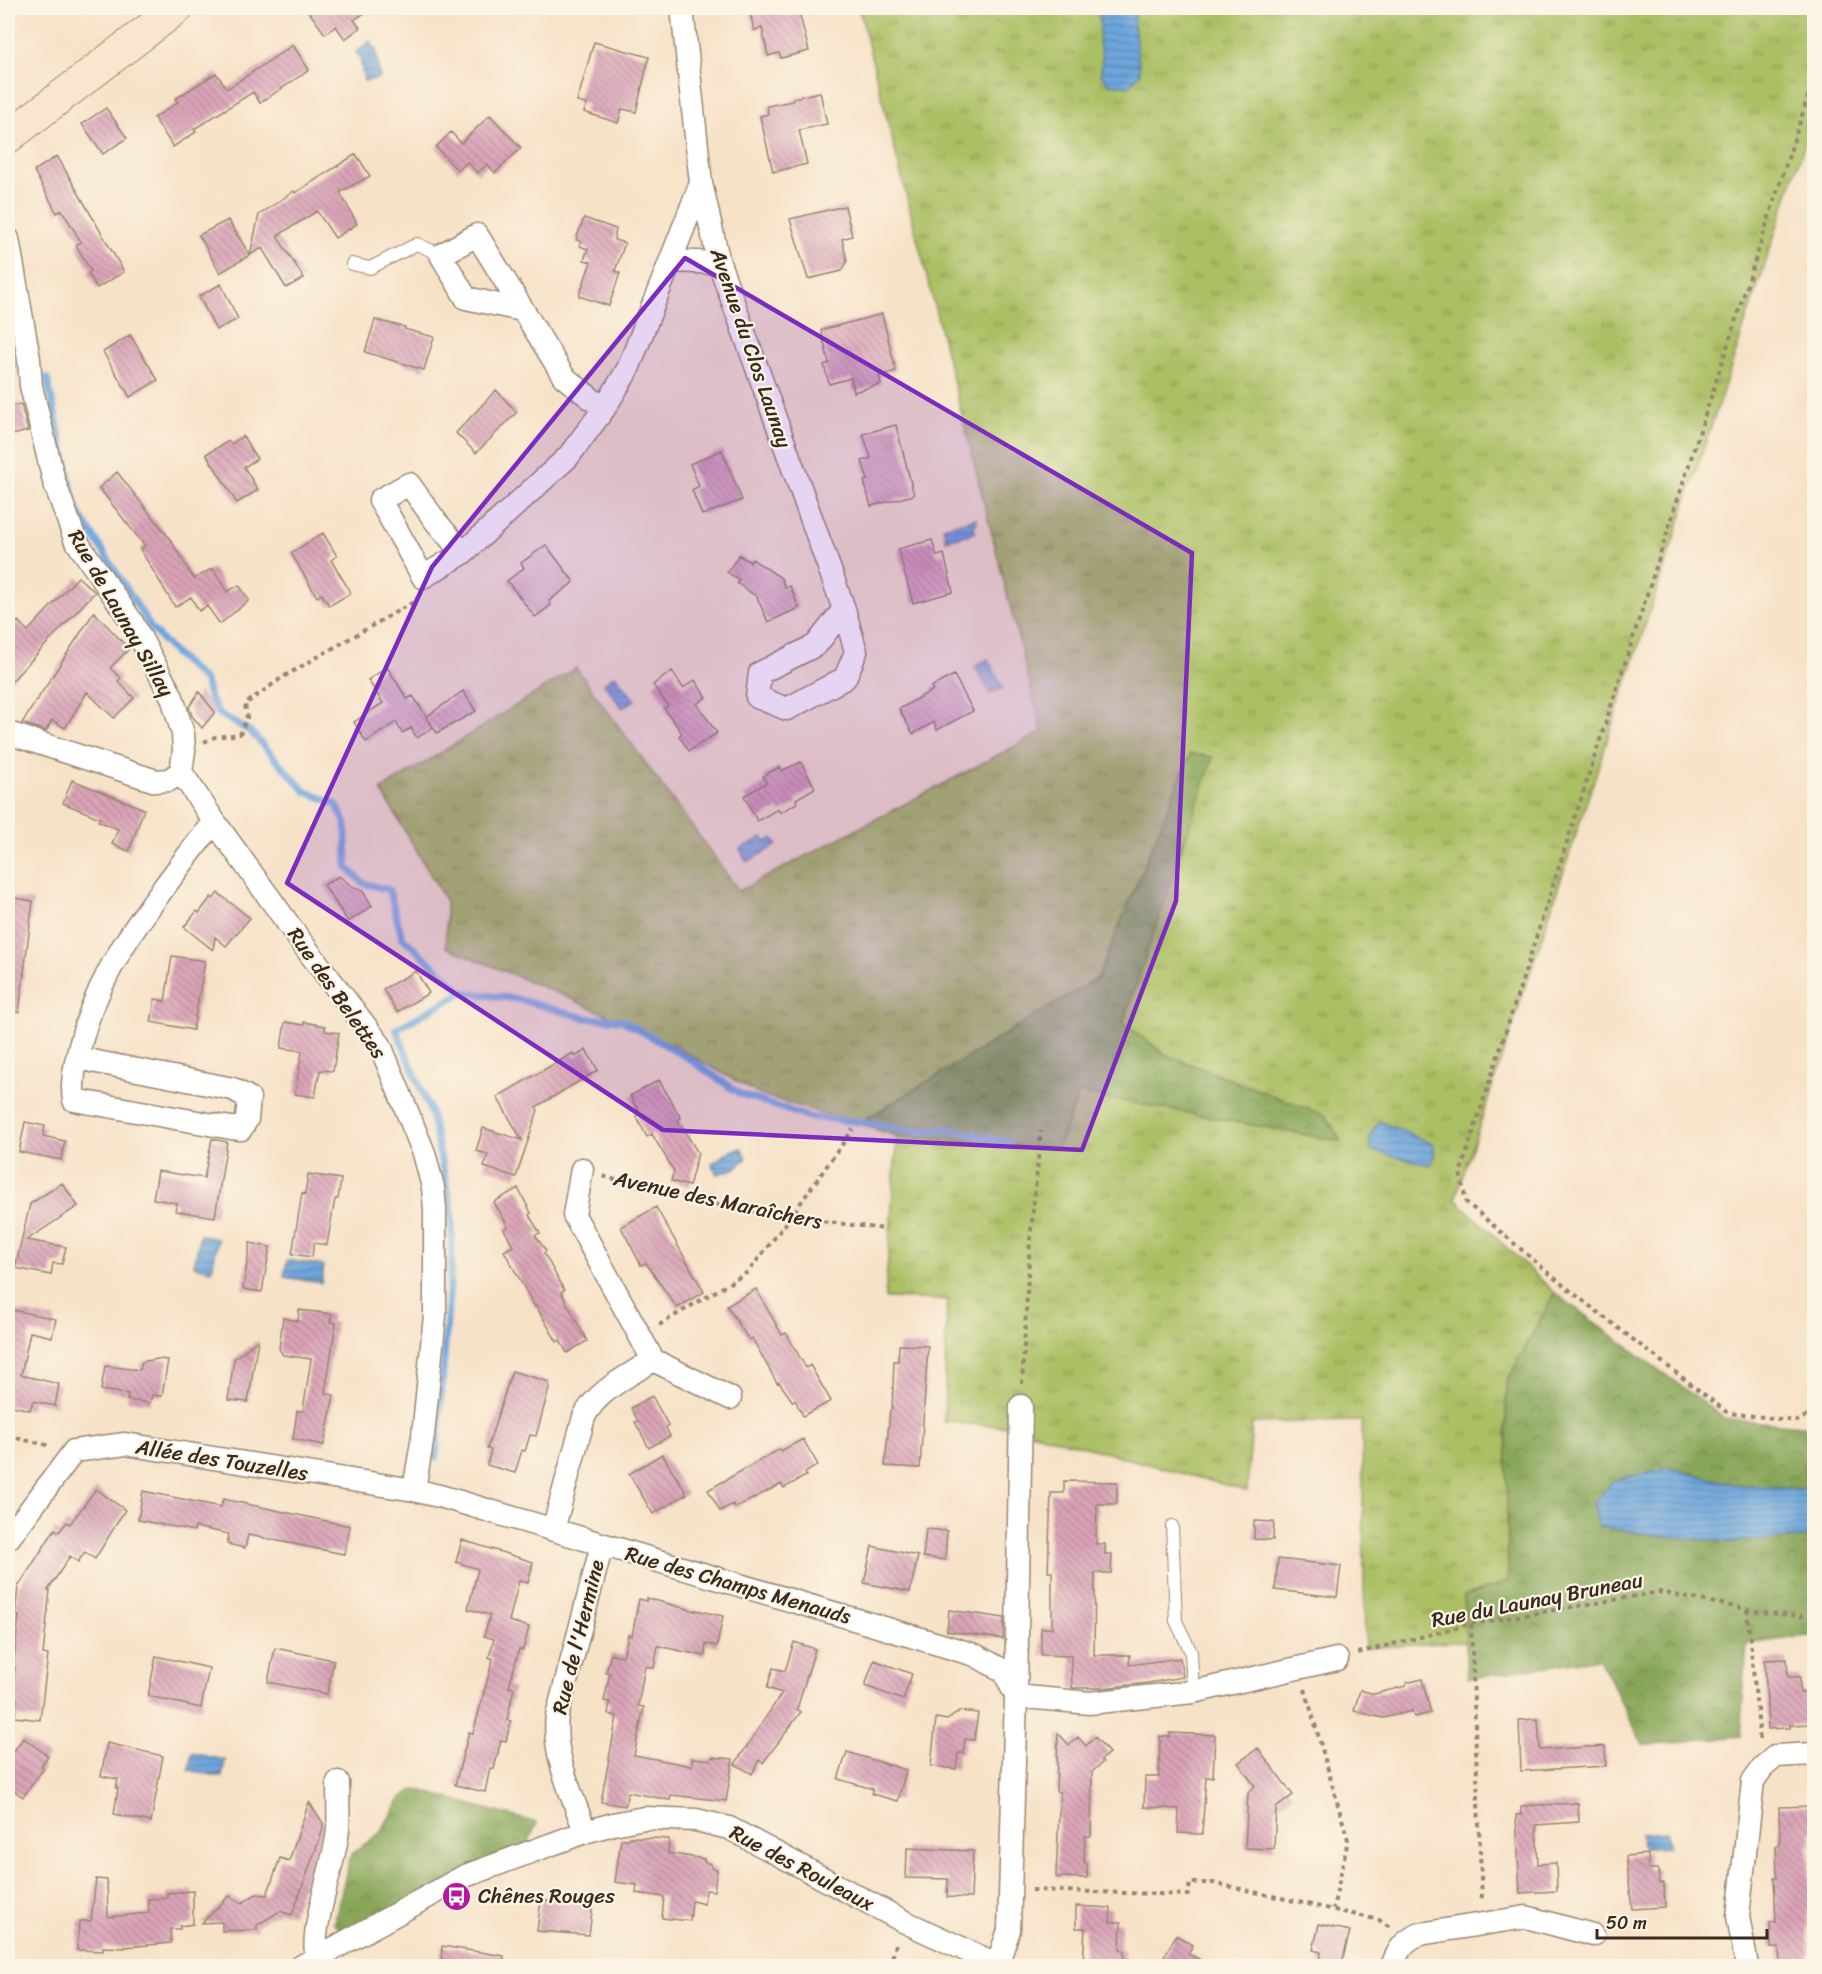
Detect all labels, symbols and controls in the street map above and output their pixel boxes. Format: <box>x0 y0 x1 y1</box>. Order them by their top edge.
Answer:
street label: Avenue du Clos Launay <box>699 242 803 453</box>
street label: Rue de Launay Sillay <box>57 522 185 704</box>
street label: Rue des Belettes <box>277 919 397 1067</box>
street label: Avenue des Maraîchers <box>609 1159 826 1241</box>
street label: Allée des Touzelles <box>132 1427 311 1492</box>
street label: Rue des Champs Menauds <box>621 1535 856 1636</box>
street label: Rue de l'Hermine <box>540 1556 616 1718</box>
street label: Rue du Launay Bruneau <box>1428 1561 1647 1639</box>
street label: Rue des Rouleaux <box>722 1814 882 1922</box>
place label: Chênes Rouges <box>478 1877 615 1915</box>
bus stop icon: Chênes Rouges <box>441 1880 473 1912</box>
scale bar <box>1597 1902 1766 1940</box>
text: 50 m <box>1606 1907 1647 1939</box>

